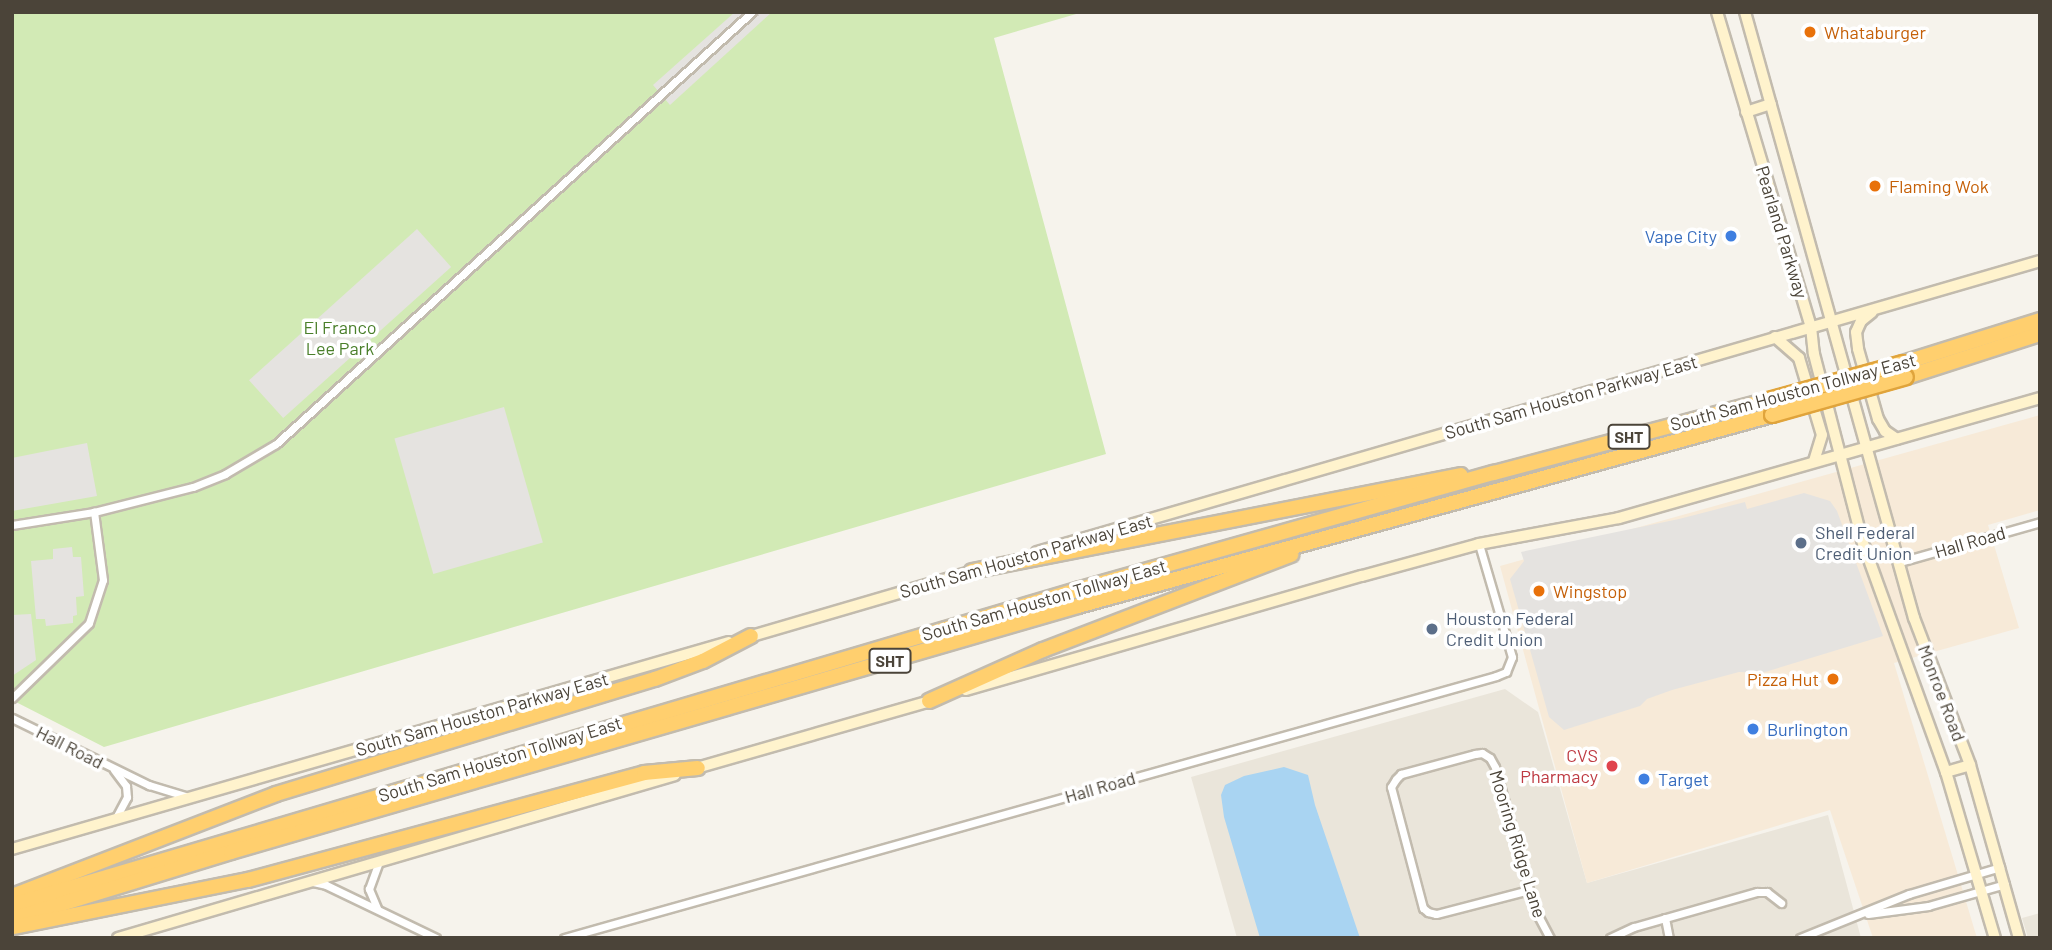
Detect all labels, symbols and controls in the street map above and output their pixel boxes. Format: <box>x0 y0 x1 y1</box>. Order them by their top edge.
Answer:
place label: Whataburger <box>1824 21 1926 43</box>
marker: Whataburger <box>1802 24 1818 40</box>
street label: Pearland Parkway <box>1752 163 1812 301</box>
place label: Flaming Wok <box>1889 175 1989 197</box>
marker: Flaming Wok <box>1867 178 1883 194</box>
place label: Vape City <box>1645 225 1717 247</box>
marker: Vape City <box>1723 228 1739 244</box>
park label: El Franco Lee Park <box>303 317 377 360</box>
street label: South Sam Houston Tollway East <box>1668 349 1918 435</box>
street label: South Sam Houston Parkway East <box>1442 351 1700 443</box>
road number: SHT <box>1606 424 1652 450</box>
street label: South Sam Houston Parkway East <box>897 510 1155 602</box>
place label: Shell Federal Credit Union <box>1815 522 1915 564</box>
street label: Hall Road <box>1932 522 2008 562</box>
marker: Shell Federal Credit Union <box>1793 535 1809 551</box>
street label: South Sam Houston Tollway East <box>919 555 1169 645</box>
place label: Wingstop <box>1553 580 1627 602</box>
marker: Wingstop <box>1531 583 1547 599</box>
place label: Houston Federal Credit Union <box>1446 608 1574 650</box>
marker: Houston Federal Credit Union <box>1424 621 1440 637</box>
street label: Monroe Road <box>1914 642 1970 744</box>
road number: SHT <box>867 648 913 674</box>
street label: South Sam Houston Parkway East <box>353 668 611 760</box>
place label: Pizza Hut <box>1747 668 1819 690</box>
marker: Pizza Hut <box>1825 671 1841 687</box>
street label: South Sam Houston Tollway East <box>376 712 624 806</box>
place label: Burlington <box>1767 718 1848 740</box>
street label: Hall Road <box>33 721 107 773</box>
marker: Burlington <box>1745 721 1761 737</box>
place label: CVS Pharmacy <box>1520 745 1598 788</box>
marker: CVS Pharmacy <box>1604 758 1620 774</box>
street label: Hall Road <box>1062 767 1138 807</box>
street label: Mooring Ridge Lane <box>1485 767 1551 921</box>
place label: Target <box>1658 768 1709 790</box>
marker: Target <box>1636 771 1652 787</box>

